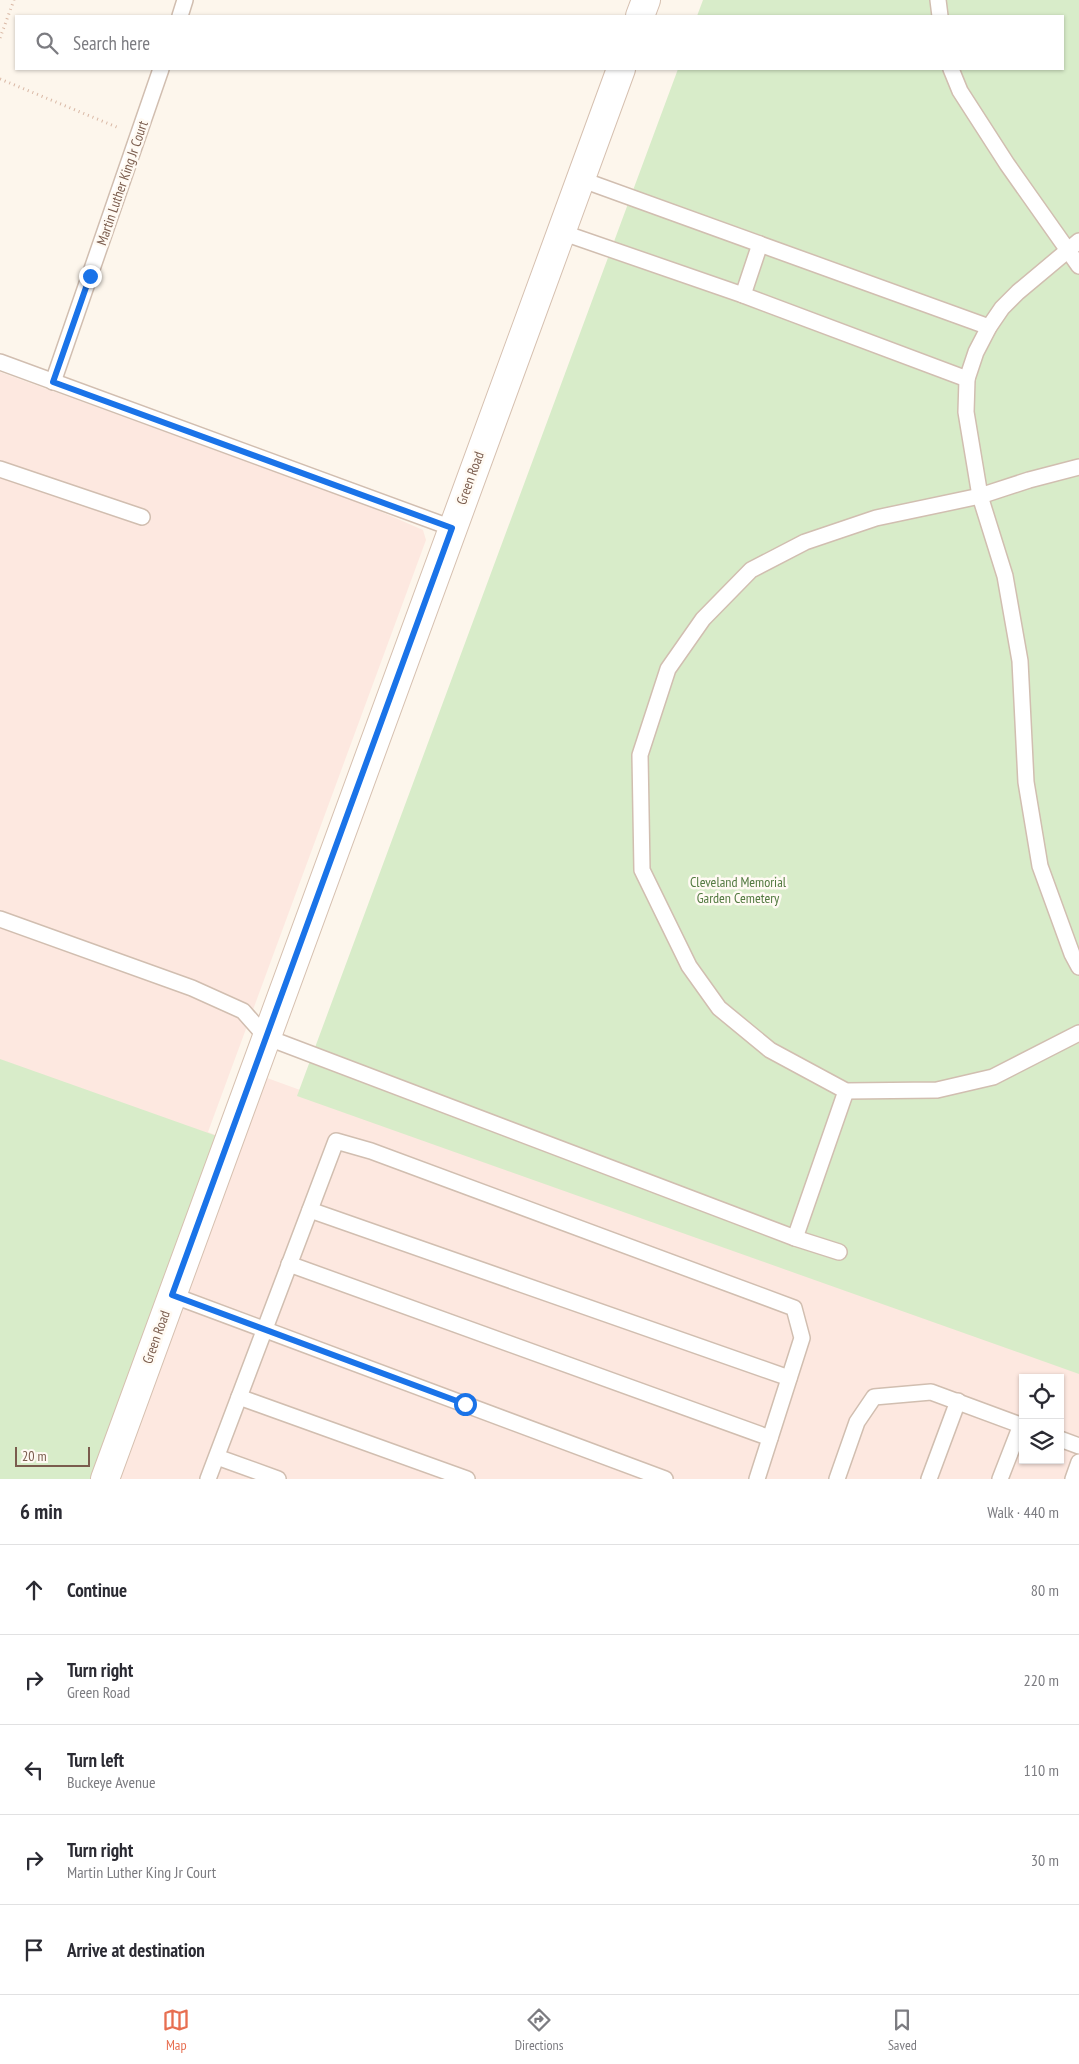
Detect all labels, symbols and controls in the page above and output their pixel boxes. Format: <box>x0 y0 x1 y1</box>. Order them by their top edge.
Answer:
search box <box>15 15 1064 70</box>
icon: search <box>33 29 61 57</box>
text: Search here <box>73 31 150 55</box>
street label: Martin Luther King Jr Court <box>92 118 152 248</box>
route end <box>79 265 102 288</box>
street label: Green Road <box>452 449 488 507</box>
park label: Cleveland Memorial Garden Cemetery <box>690 873 787 907</box>
street label: Green Road <box>138 1308 174 1366</box>
map controls <box>1019 1374 1064 1464</box>
button: locate <box>1019 1374 1064 1419</box>
route start <box>454 1393 477 1416</box>
button: layers <box>1019 1419 1064 1464</box>
scale bar <box>15 1444 90 1467</box>
text: 20 m <box>22 1447 47 1465</box>
text: 6 min <box>20 1498 62 1525</box>
text: Walk · 440 m <box>987 1502 1059 1522</box>
icon: ahead <box>20 1576 48 1604</box>
text: Continue <box>67 1578 127 1602</box>
text: 80 m <box>1031 1580 1059 1600</box>
text: Turn right <box>67 1658 133 1682</box>
icon: right <box>20 1666 48 1694</box>
text: 220 m <box>1024 1670 1059 1690</box>
text: Green Road <box>67 1682 130 1702</box>
text: Turn left <box>67 1748 124 1772</box>
icon: left <box>20 1756 48 1784</box>
text: 110 m <box>1024 1760 1059 1780</box>
text: Buckeye Avenue <box>67 1772 156 1792</box>
text: Turn right <box>67 1838 133 1862</box>
icon: right <box>20 1846 48 1874</box>
text: 30 m <box>1031 1850 1059 1870</box>
text: Martin Luther King Jr Court <box>67 1862 216 1882</box>
icon: arrive <box>20 1936 48 1964</box>
text: Arrive at destination <box>67 1938 205 1962</box>
tab: Map <box>162 2006 190 2054</box>
tab: Directions <box>515 2006 563 2054</box>
tab: Saved <box>888 2006 917 2054</box>

